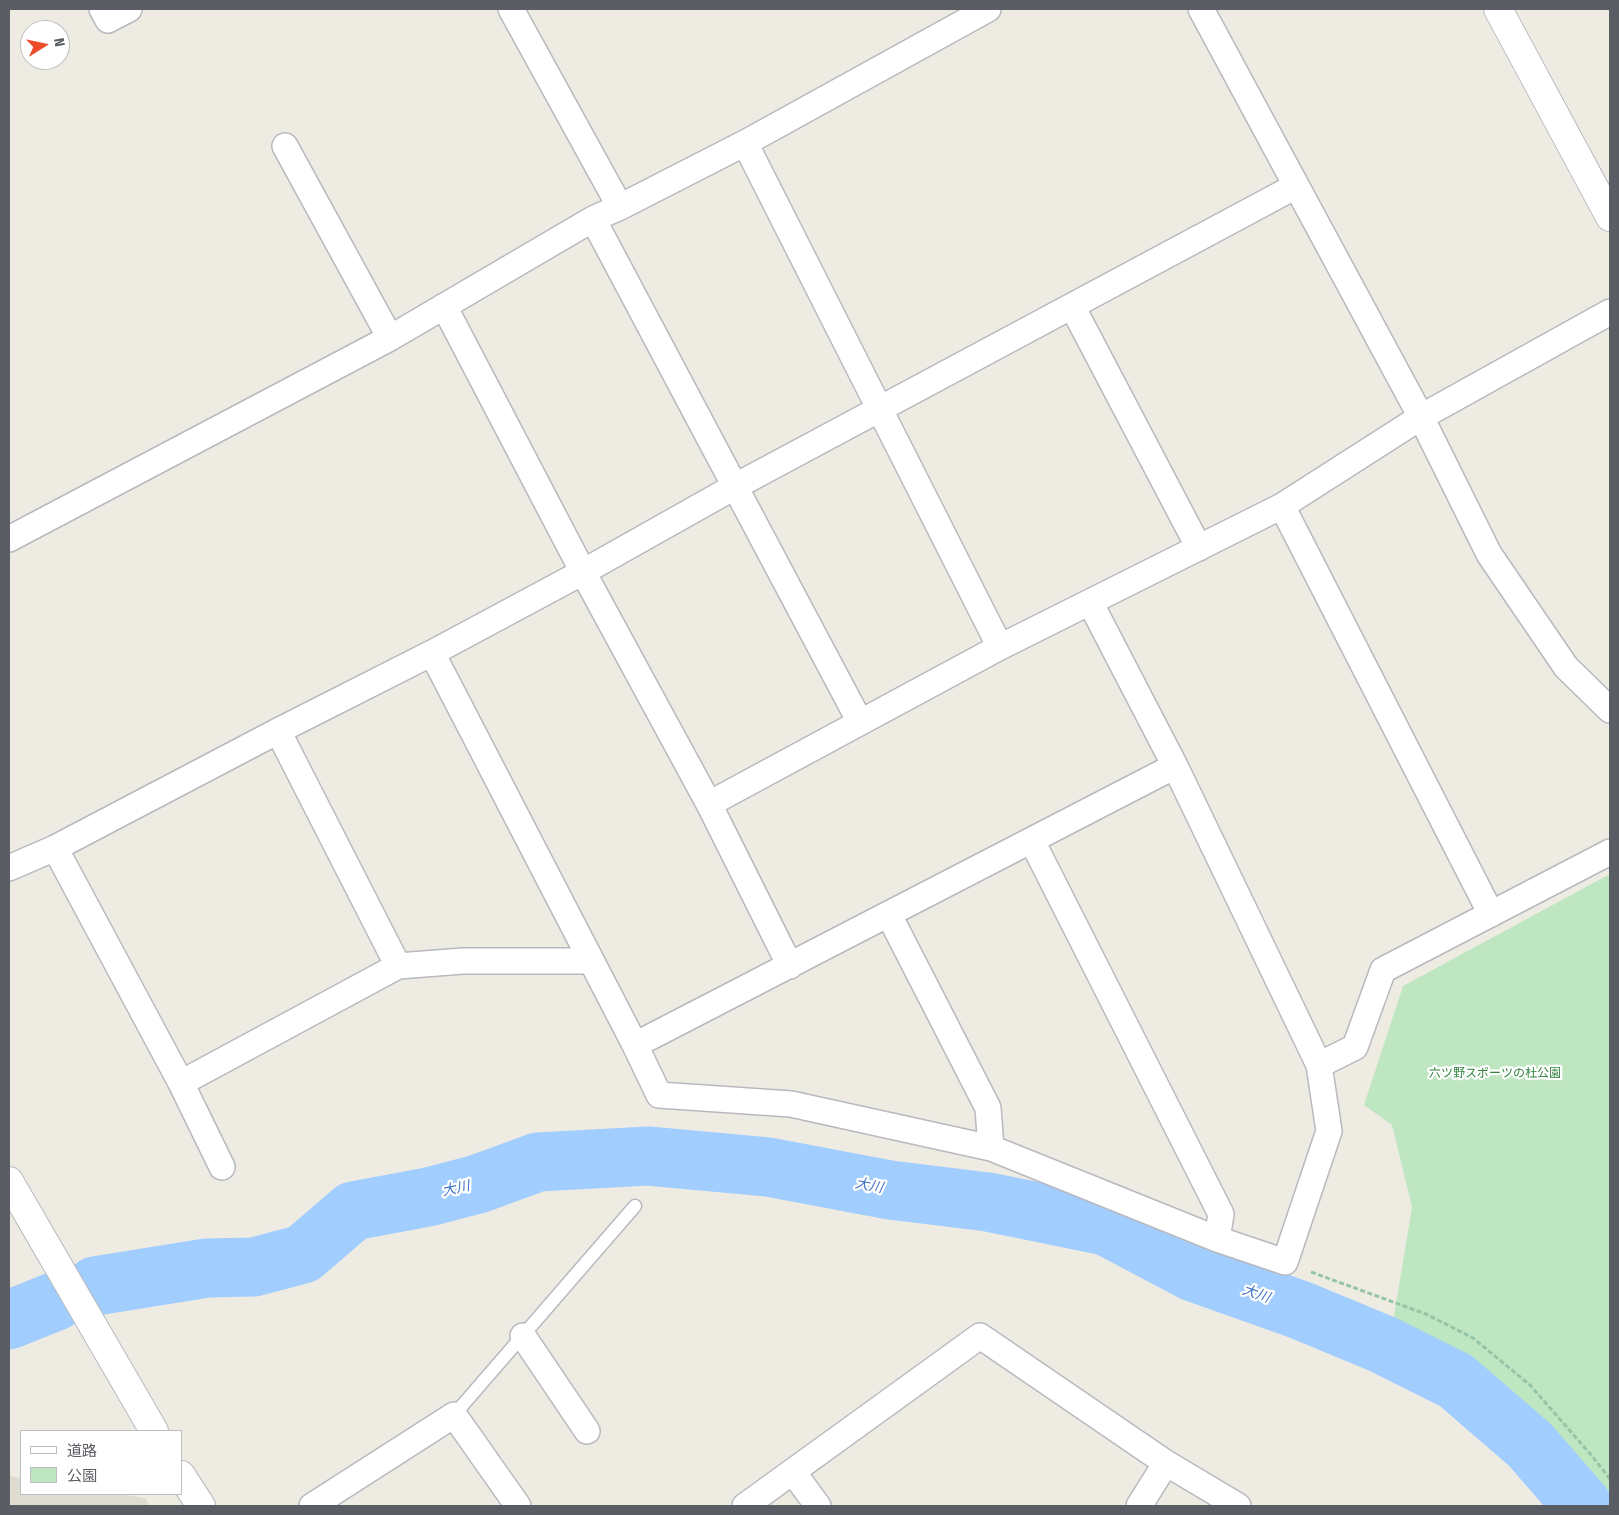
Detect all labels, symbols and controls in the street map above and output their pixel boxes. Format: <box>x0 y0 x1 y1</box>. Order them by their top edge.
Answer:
north arrow <box>20 20 70 70</box>
text: N <box>50 37 68 48</box>
park label: 六ツ野スポーツの杜公園 <box>1429 1067 1561 1081</box>
water label: 大川 <box>854 1175 884 1197</box>
water label: 大川 <box>441 1178 471 1200</box>
water label: 大川 <box>1240 1281 1272 1307</box>
legend <box>20 1430 182 1495</box>
text: 道路 <box>67 1442 97 1460</box>
text: 公園 <box>67 1467 97 1485</box>

